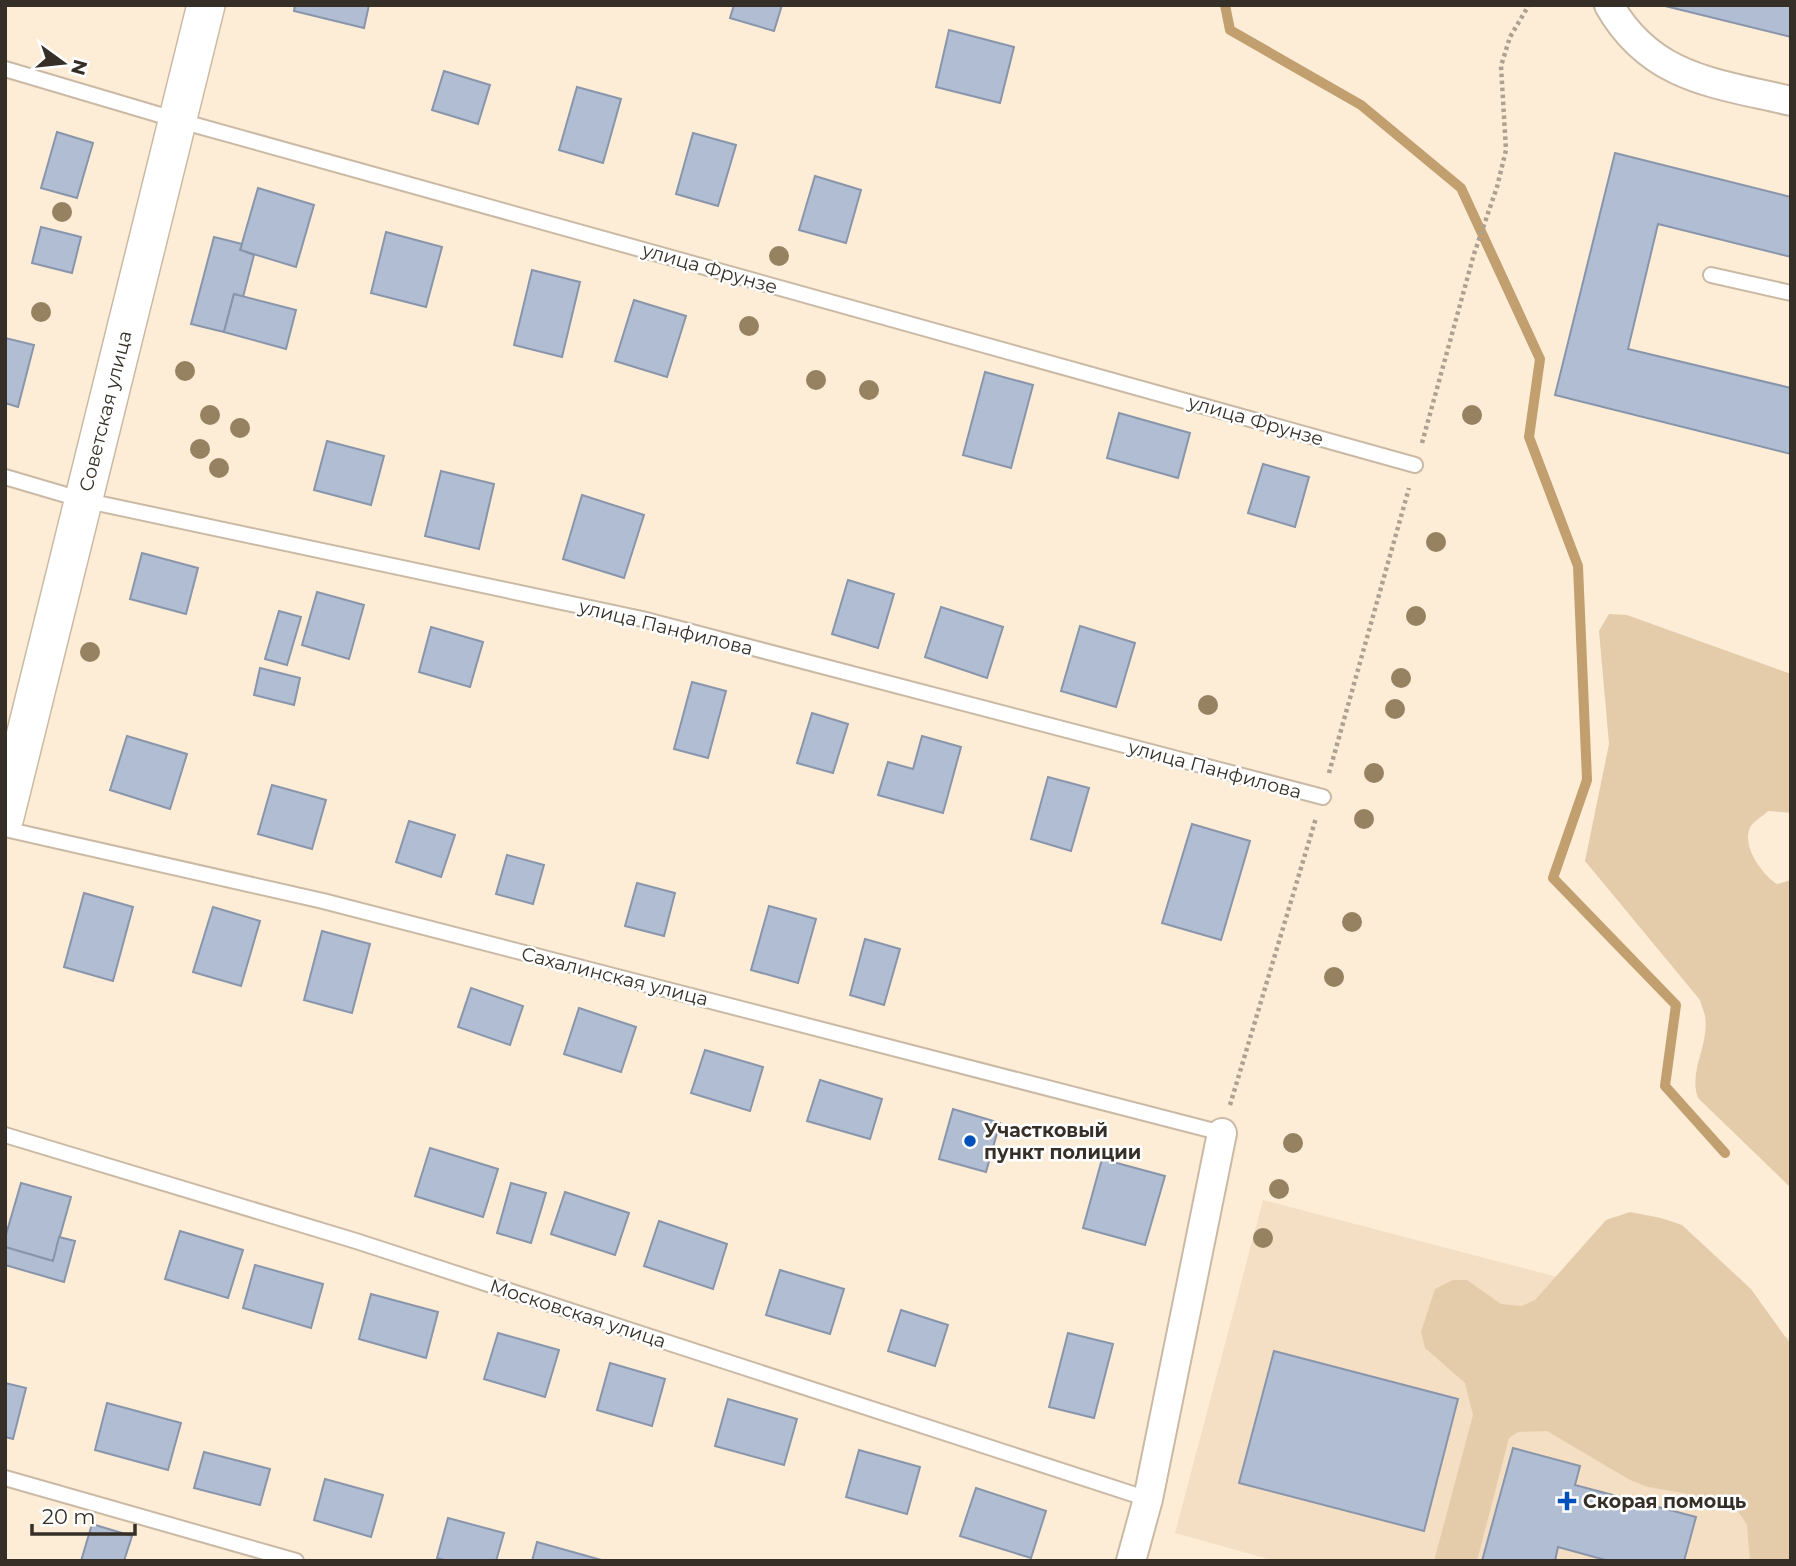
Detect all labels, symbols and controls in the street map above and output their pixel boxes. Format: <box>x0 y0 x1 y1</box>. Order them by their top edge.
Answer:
north arrow <box>28 28 98 98</box>
text: N <box>66 57 92 78</box>
street label: улица Фрунзе <box>639 238 780 299</box>
street label: Советская улица <box>74 328 137 494</box>
street label: улица Фрунзе <box>1185 390 1326 451</box>
street label: улица Панфилова <box>575 594 755 660</box>
street label: улица Панфилова <box>1125 735 1304 804</box>
street label: Сахалинская улица <box>519 942 711 1011</box>
place label: Участковый пункт полиции <box>984 1119 1141 1164</box>
marker: Участковый пункт полиции <box>962 1133 978 1149</box>
street label: Московская улица <box>487 1274 669 1353</box>
place label: Скорая помощь <box>1583 1490 1747 1513</box>
marker: Скорая помощь <box>1557 1491 1577 1511</box>
scale bar <box>32 1492 135 1536</box>
text: 20 m <box>42 1504 96 1529</box>

